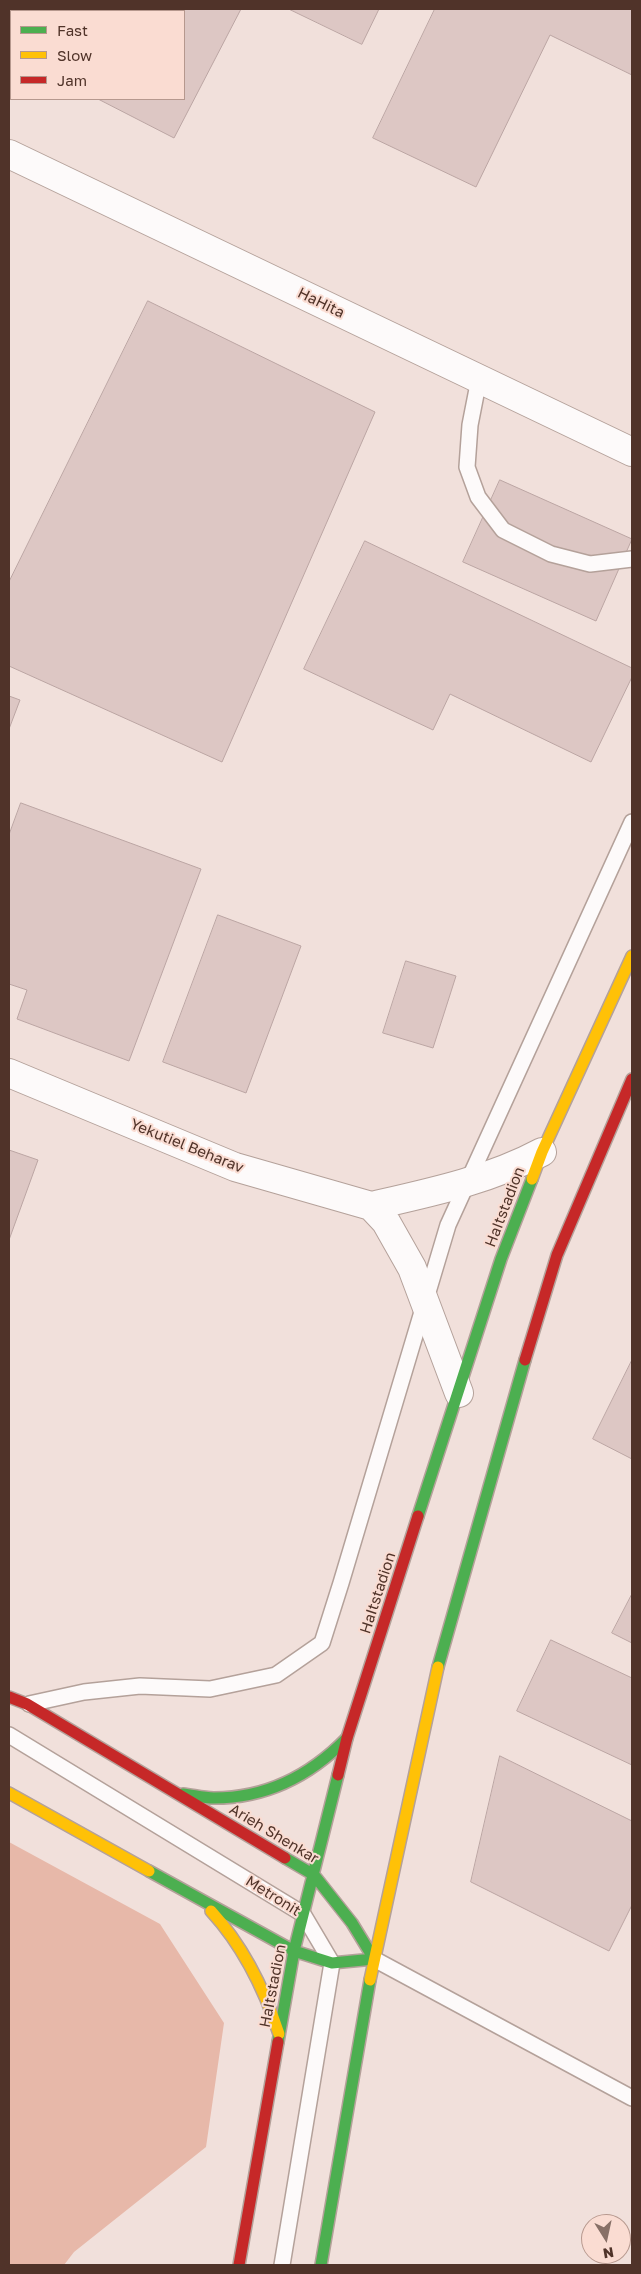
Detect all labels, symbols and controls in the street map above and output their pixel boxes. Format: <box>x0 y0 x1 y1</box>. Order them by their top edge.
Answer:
legend <box>10 10 185 100</box>
text: Fast <box>57 21 88 39</box>
text: Slow <box>57 46 92 64</box>
text: Jam <box>57 71 87 89</box>
street label: HaHita <box>295 284 347 322</box>
street label: Yekutiel Beharav <box>128 1115 246 1177</box>
street label: HaItstadion <box>481 1164 529 1250</box>
street label: HaItstadion <box>356 1550 400 1636</box>
street label: Arieh Shenkar <box>226 1800 322 1868</box>
street label: Metronit <box>242 1872 304 1920</box>
street label: HaItstadion <box>256 1943 290 2029</box>
north arrow <box>581 2214 631 2264</box>
text: N <box>602 2244 615 2263</box>

